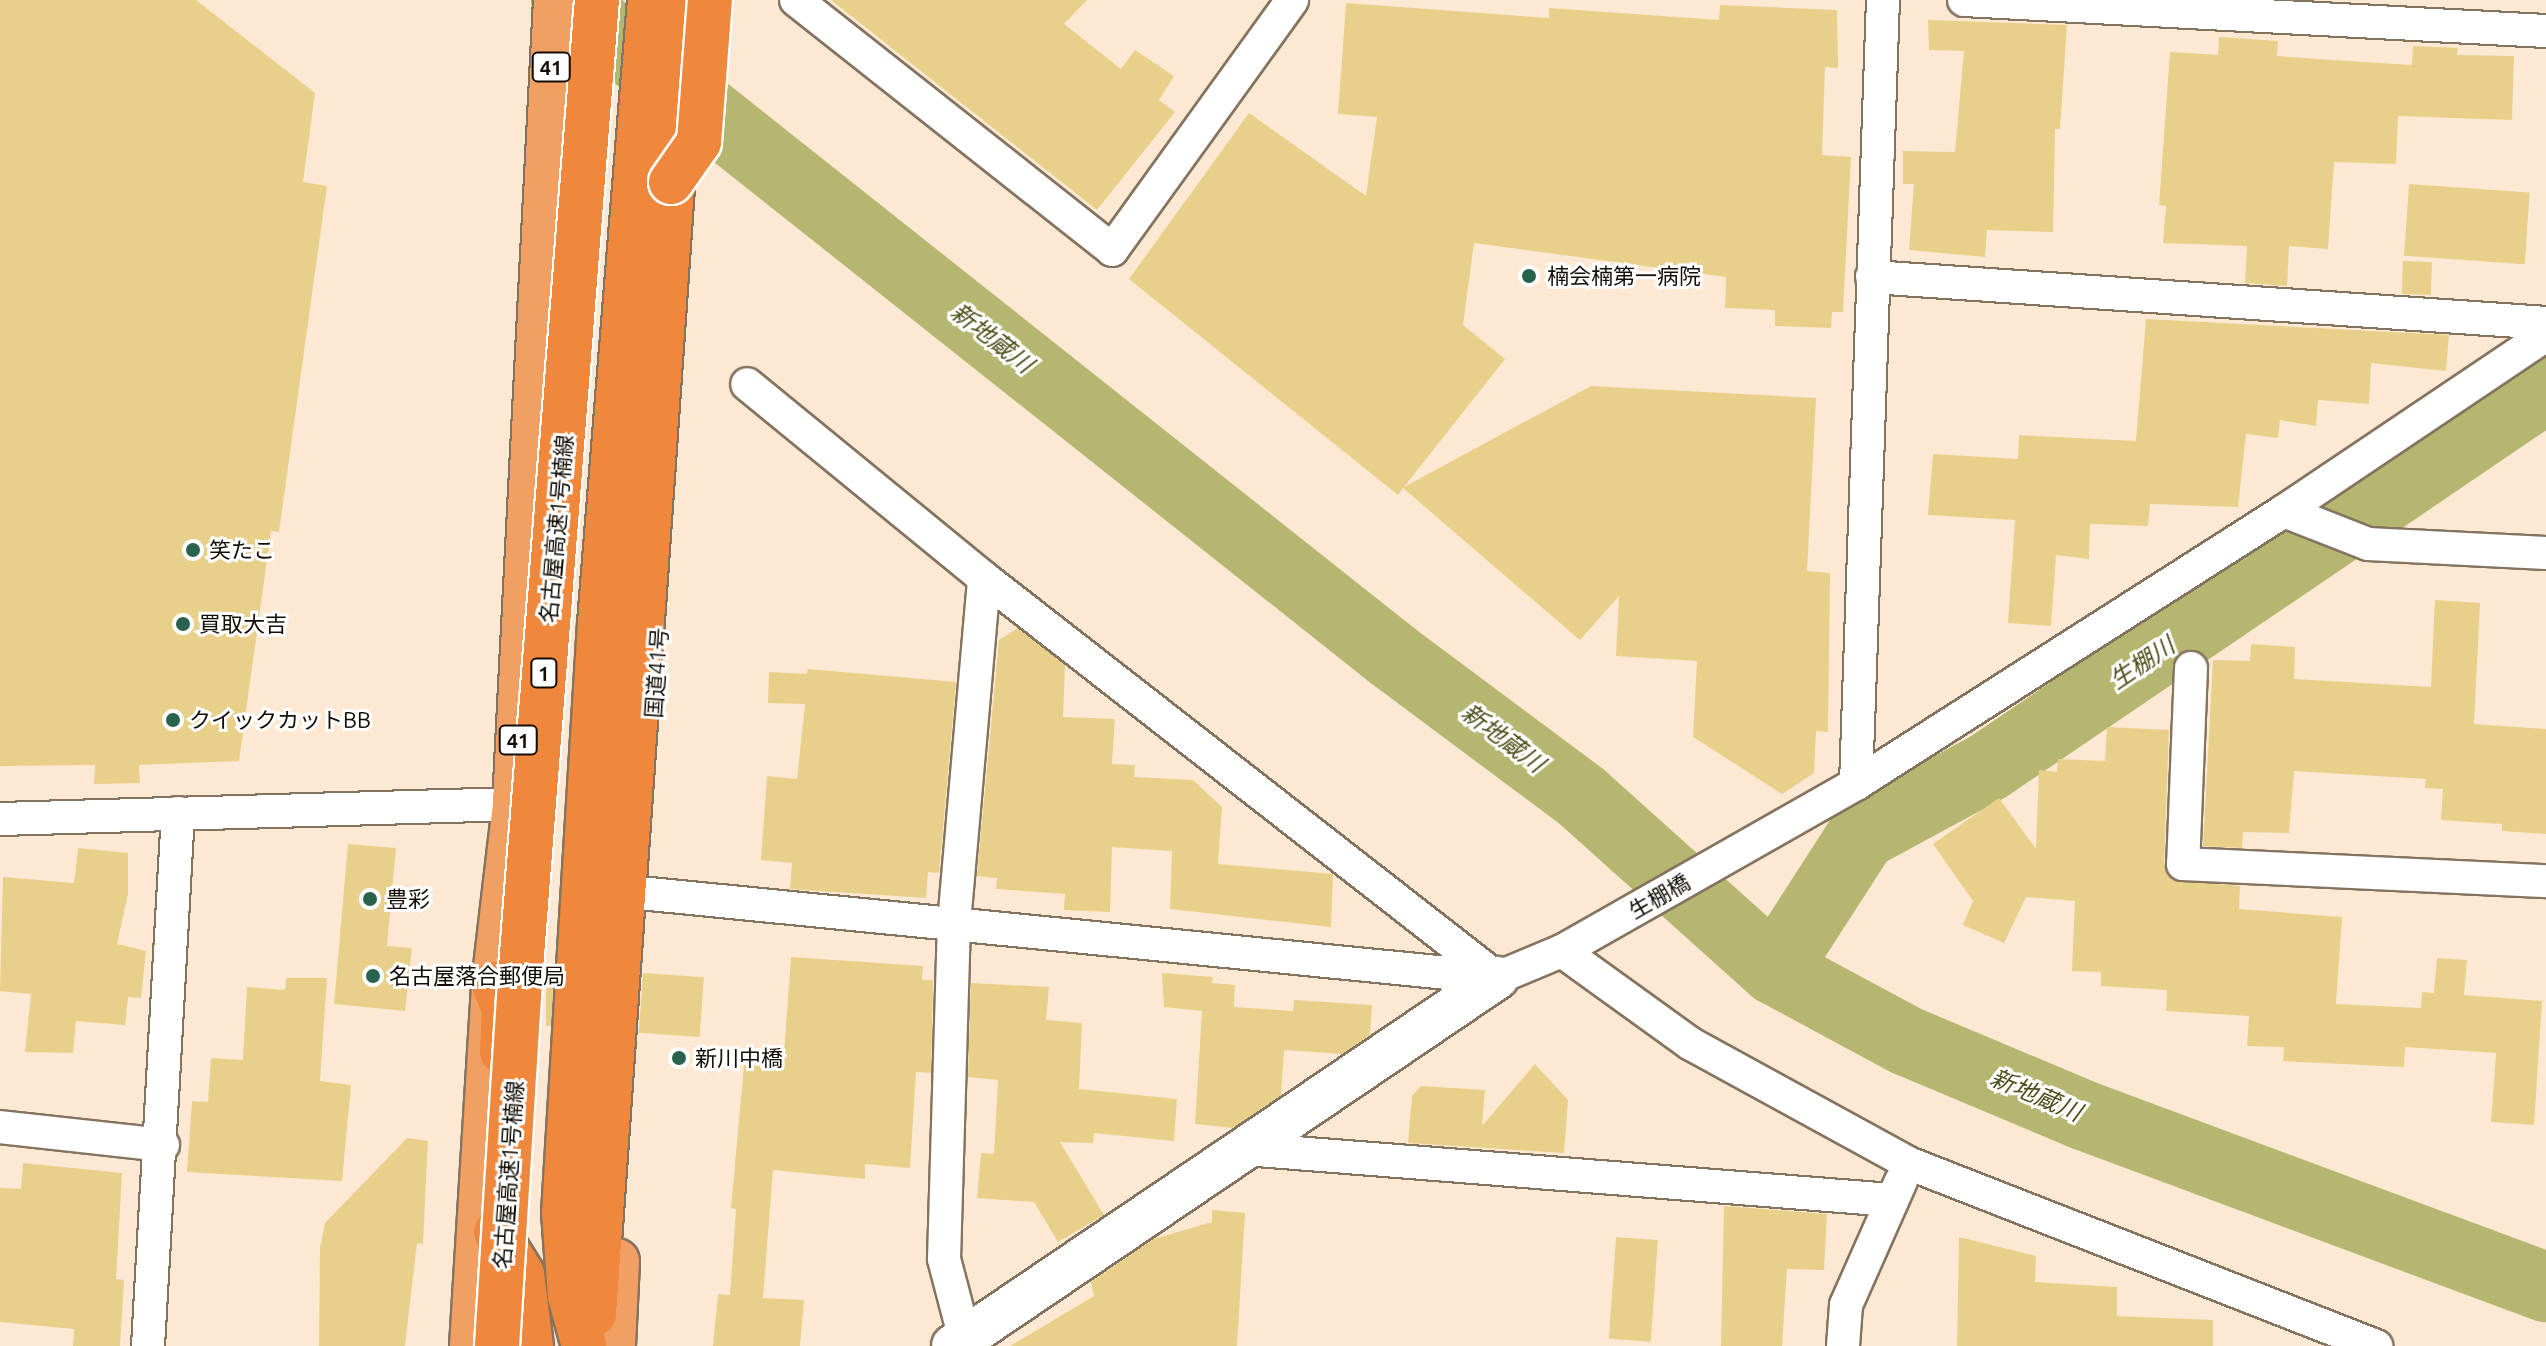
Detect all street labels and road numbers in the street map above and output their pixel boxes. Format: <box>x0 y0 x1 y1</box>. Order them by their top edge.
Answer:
road number: 41 <box>531 51 571 83</box>
street label: 名古屋高速1号楠線 <box>535 434 577 624</box>
street label: 国道41号 <box>640 627 672 719</box>
road number: 1 <box>530 657 558 689</box>
road number: 41 <box>498 724 538 756</box>
street label: 生棚橋 <box>1624 868 1694 924</box>
street label: 名古屋高速1号楠線 <box>488 1080 528 1270</box>

